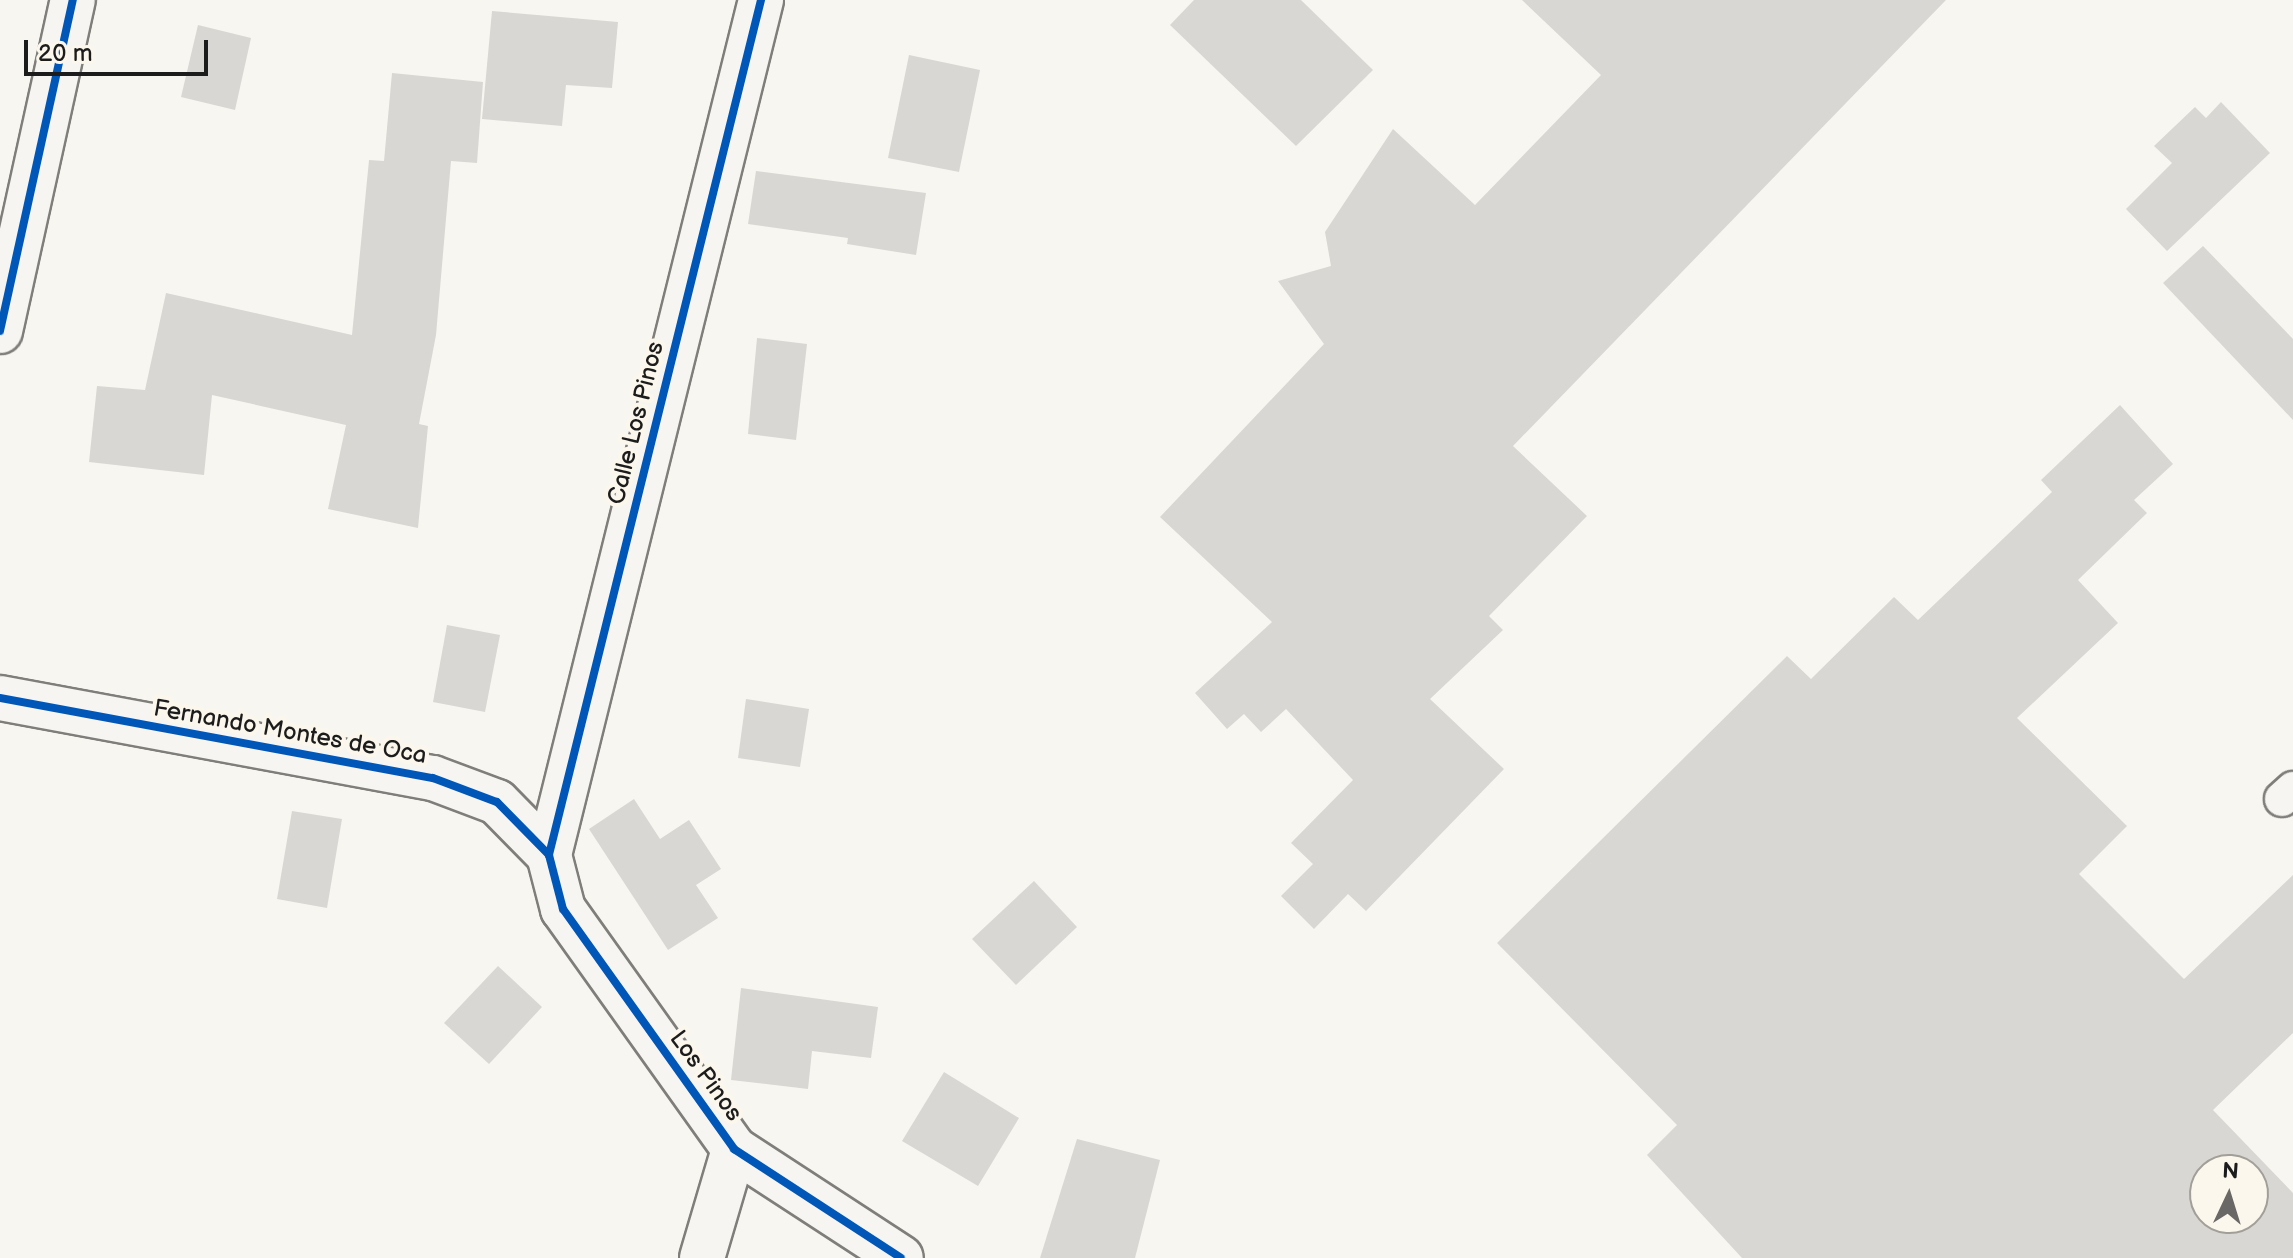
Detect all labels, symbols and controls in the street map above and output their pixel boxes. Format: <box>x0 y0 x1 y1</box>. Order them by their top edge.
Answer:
scale bar <box>28 24 212 74</box>
text: 20 m <box>38 39 93 68</box>
street label: Calle Los Pinos <box>602 339 670 507</box>
street label: Fernando Montes de Oca <box>151 694 429 770</box>
street label: Los Pinos <box>664 1025 748 1127</box>
north arrow <box>2189 1154 2269 1234</box>
text: N <box>2221 1158 2240 1186</box>

